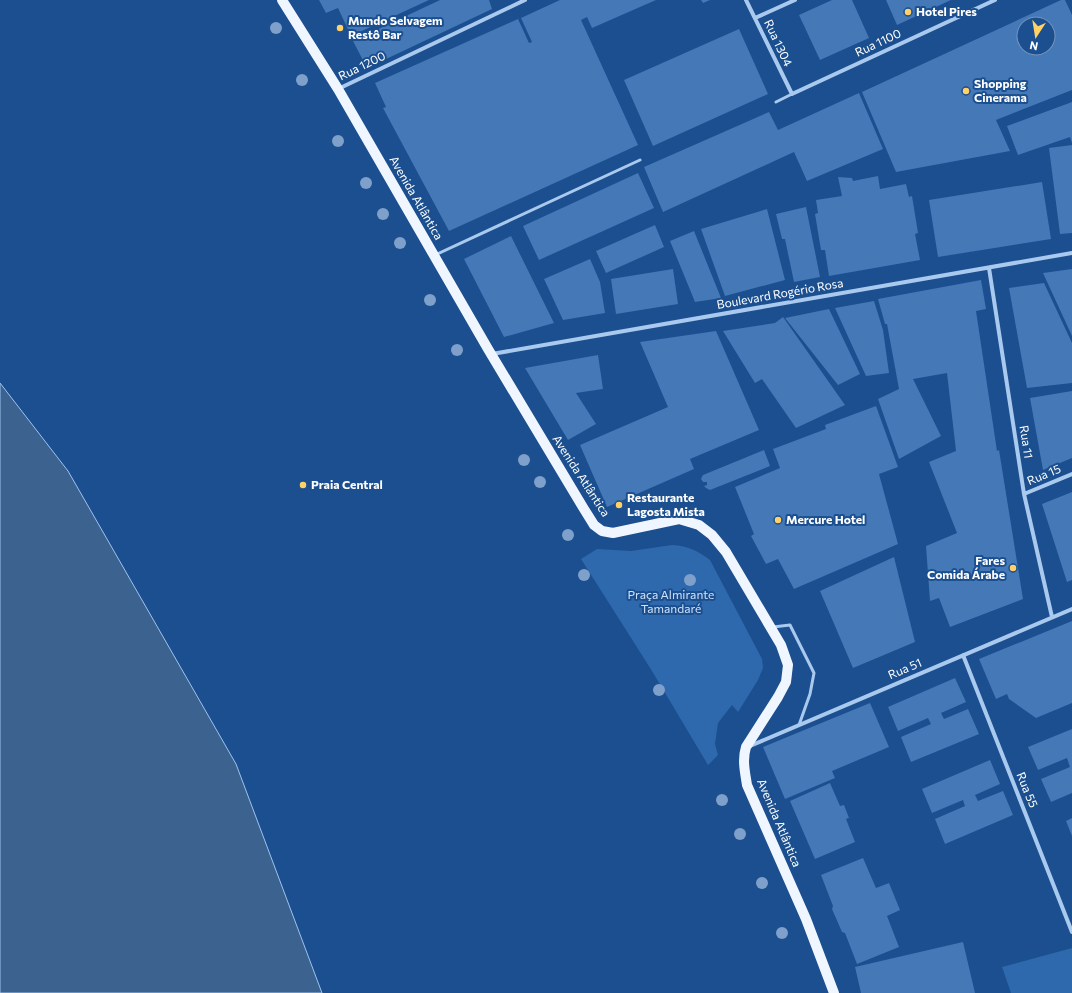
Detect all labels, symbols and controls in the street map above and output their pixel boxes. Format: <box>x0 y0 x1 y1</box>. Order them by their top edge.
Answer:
place label: Hotel Pires <box>916 4 977 18</box>
marker: Hotel Pires <box>903 7 913 17</box>
place label: Mundo Selvagem Restô Bar <box>348 13 443 41</box>
north arrow <box>1016 16 1056 56</box>
street label: Rua 1304 <box>762 17 796 68</box>
marker: Mundo Selvagem Restô Bar <box>335 23 345 33</box>
street label: Rua 1100 <box>852 25 903 59</box>
text: N <box>1028 39 1039 53</box>
street label: Rua 1200 <box>336 48 388 82</box>
place label: Shopping Cinerama <box>974 76 1027 104</box>
marker: Shopping Cinerama <box>961 86 971 96</box>
street label: Avenida Atlântica <box>387 153 447 242</box>
street label: Boulevard Rogério Rosa <box>715 275 844 311</box>
street label: Rua 11 <box>1017 424 1037 459</box>
street label: Avenida Atlântica <box>550 432 613 519</box>
street label: Rua 15 <box>1025 461 1063 487</box>
place label: Praia Central <box>311 477 383 491</box>
marker: Praia Central <box>298 480 308 490</box>
place label: Restaurante Lagosta Mista <box>627 490 705 518</box>
marker: Restaurante Lagosta Mista <box>614 500 624 510</box>
place label: Mercure Hotel <box>786 512 865 526</box>
marker: Mercure Hotel <box>773 515 783 525</box>
place label: Fares Comida Árabe <box>927 553 1005 581</box>
marker: Fares Comida Árabe <box>1008 563 1018 573</box>
park label: Praça Almirante Tamandaré <box>628 587 714 615</box>
street label: Rua 51 <box>886 655 924 681</box>
street label: Rua 55 <box>1014 770 1041 810</box>
street label: Avenida Atlântica <box>755 776 805 869</box>

